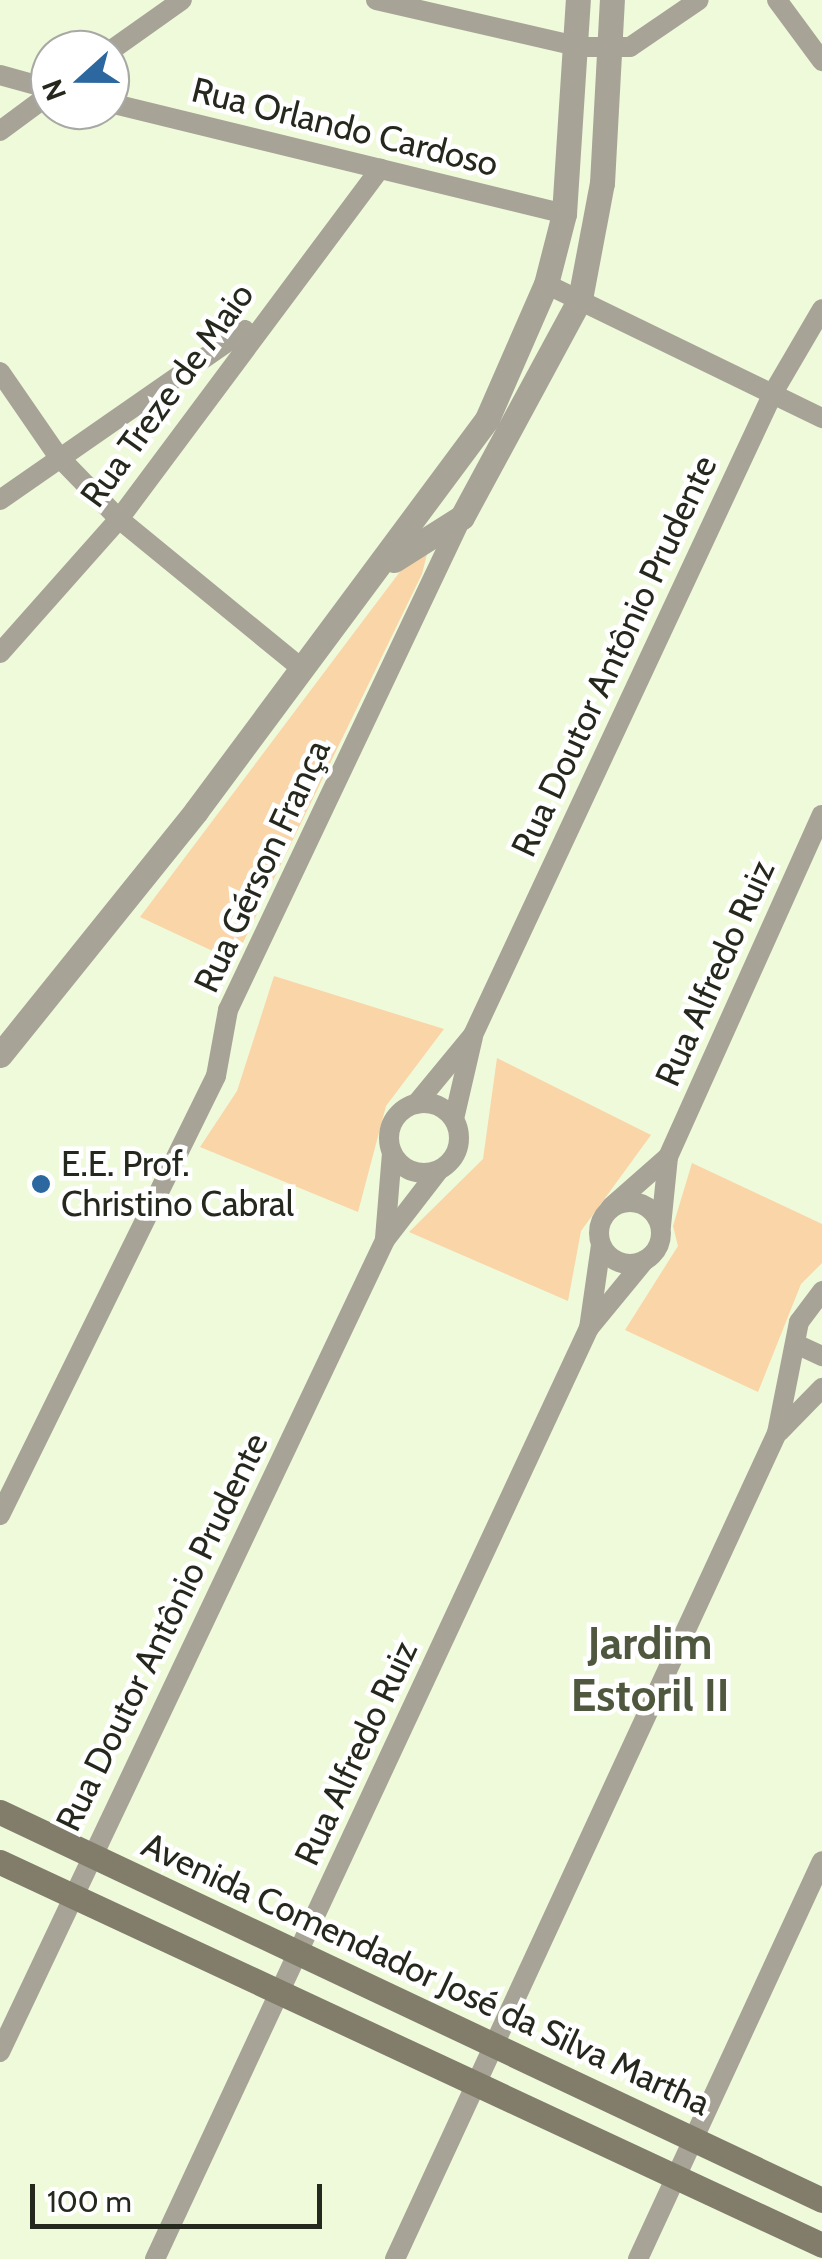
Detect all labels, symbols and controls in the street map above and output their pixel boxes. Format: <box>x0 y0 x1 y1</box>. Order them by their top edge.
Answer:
north arrow <box>30 30 130 130</box>
street label: Rua Orlando Cardoso <box>188 69 502 185</box>
text: N <box>34 75 73 105</box>
street label: Rua Treze de Maio <box>72 275 262 515</box>
street label: Rua Doutor Antônio Prudente <box>503 449 725 863</box>
street label: Rua Gérson França <box>185 733 339 999</box>
street label: Rua Alfredo Ruiz <box>646 854 784 1092</box>
place label: E.E. Prof. Christino Cabral <box>61 1143 294 1225</box>
marker: E.E. Prof. Christino Cabral <box>30 1173 52 1195</box>
street label: Rua Doutor Antônio Prudente <box>47 1426 277 1838</box>
district label: Jardim Estoril II <box>571 1617 729 1723</box>
street label: Rua Alfredo Ruiz <box>286 1634 426 1872</box>
street label: Avenida Comendador José da Silva Martha <box>135 1824 717 2124</box>
scale bar <box>35 2164 328 2226</box>
text: 100 m <box>47 2183 132 2220</box>

